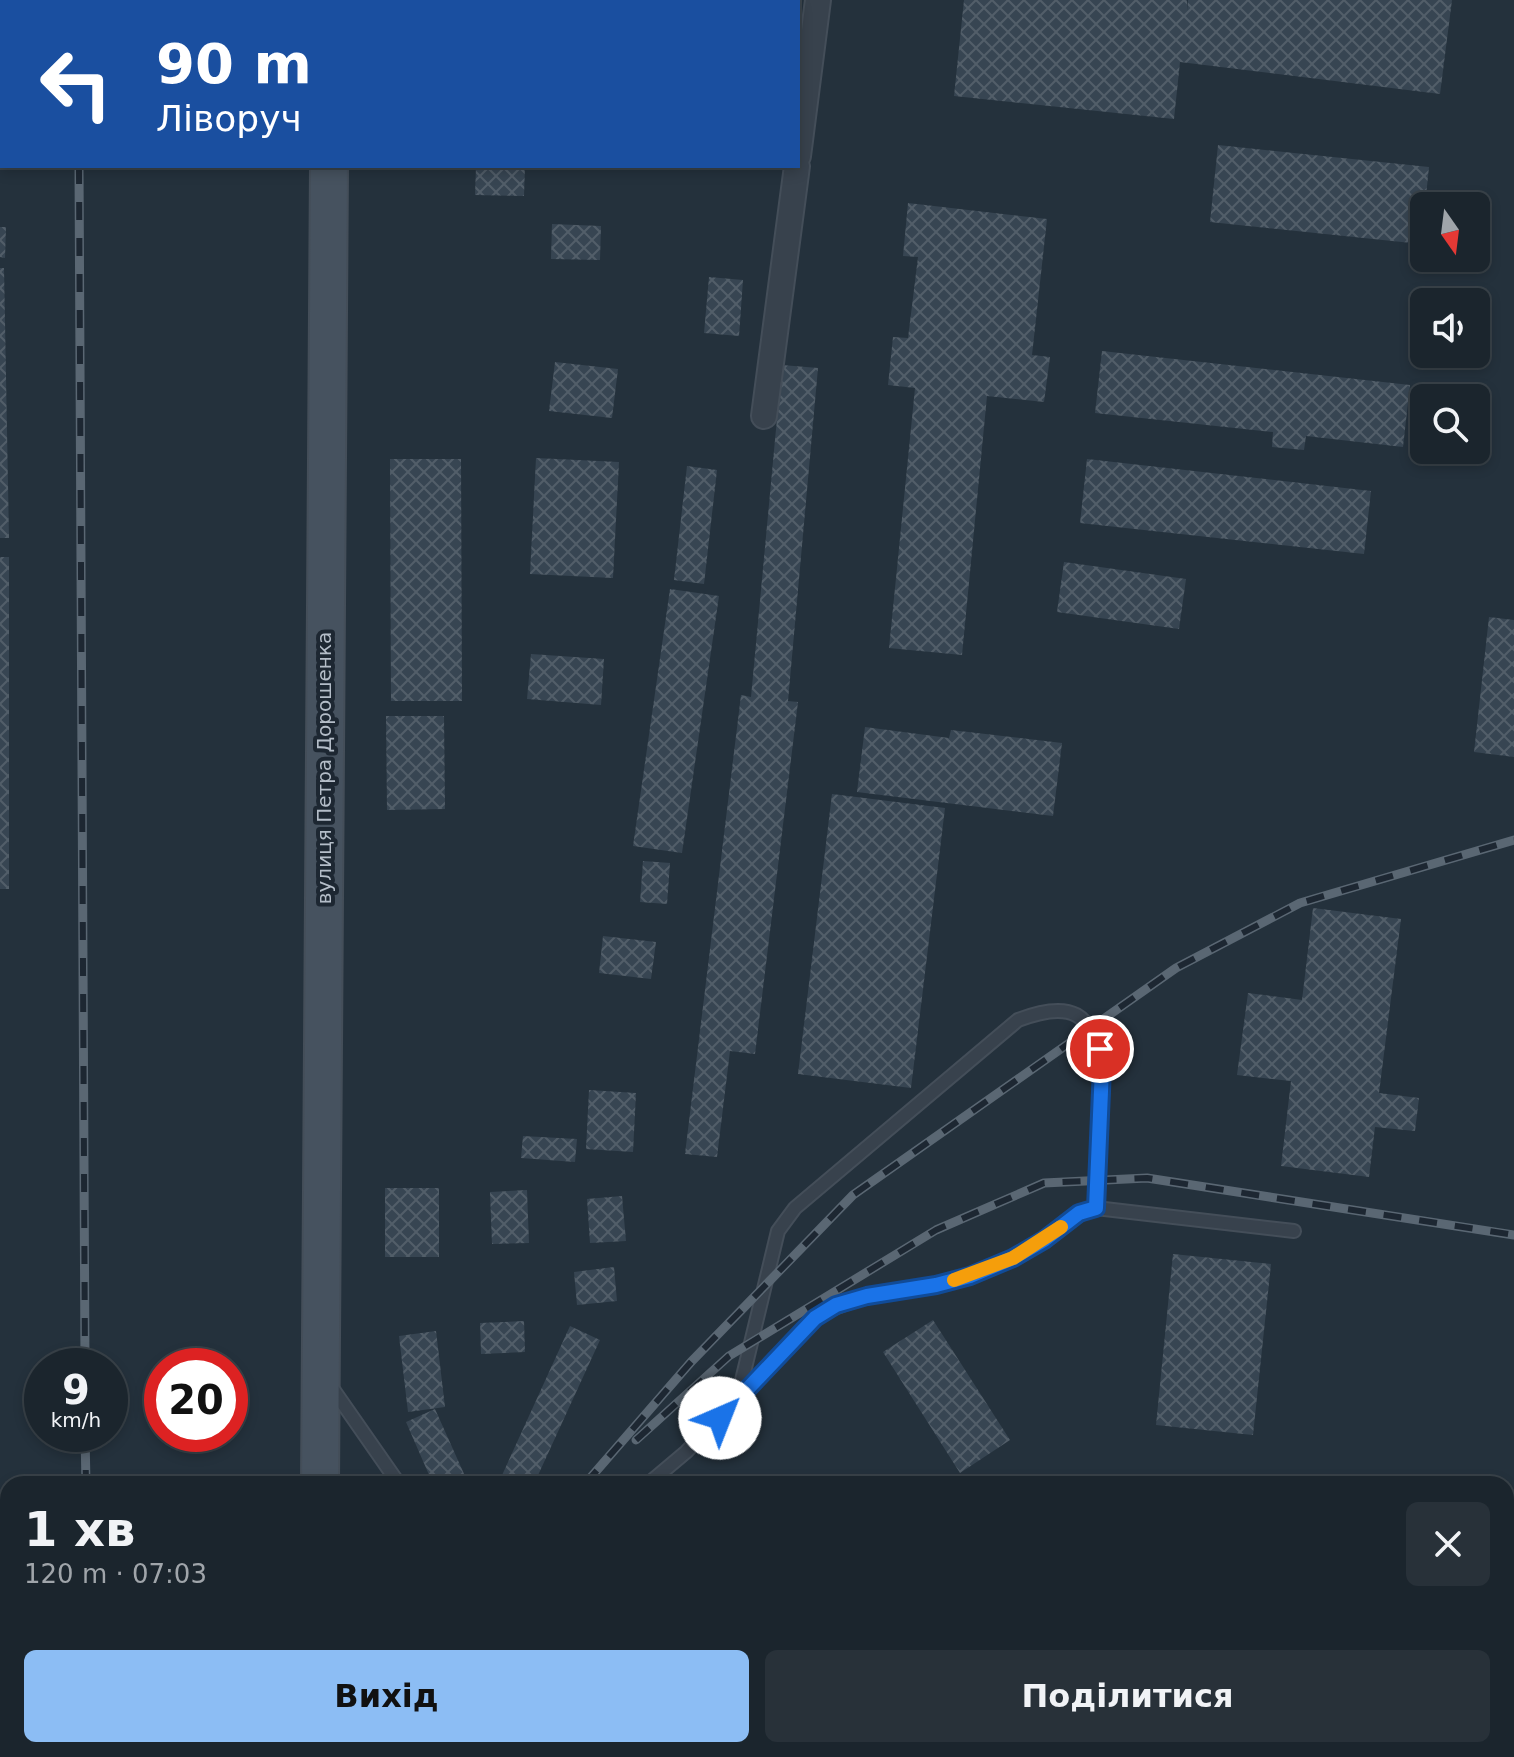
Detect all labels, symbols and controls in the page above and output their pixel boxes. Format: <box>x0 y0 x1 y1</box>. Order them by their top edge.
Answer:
text: 90 m <box>156 31 312 96</box>
icon: left <box>24 32 128 136</box>
text: Ліворуч <box>156 98 302 139</box>
north arrow <box>1410 192 1490 272</box>
map controls <box>1410 192 1490 464</box>
button: sound <box>1410 288 1490 368</box>
button: search <box>1410 384 1490 464</box>
street label: вулиця Петра Дорошенка <box>312 632 336 904</box>
pin <box>1066 1015 1134 1083</box>
icon: arrive <box>1078 1027 1122 1071</box>
speed limit sign: 20 <box>144 1348 248 1452</box>
text: 9 <box>62 1367 90 1413</box>
position arrow <box>678 1376 762 1460</box>
text: km/h <box>51 1408 101 1432</box>
text: 1 хв <box>24 1501 135 1557</box>
button: close <box>1406 1502 1490 1586</box>
text: 120 m · 07:03 <box>24 1559 207 1589</box>
button: Вихід <box>24 1650 749 1742</box>
button: Поділитися <box>765 1650 1490 1742</box>

